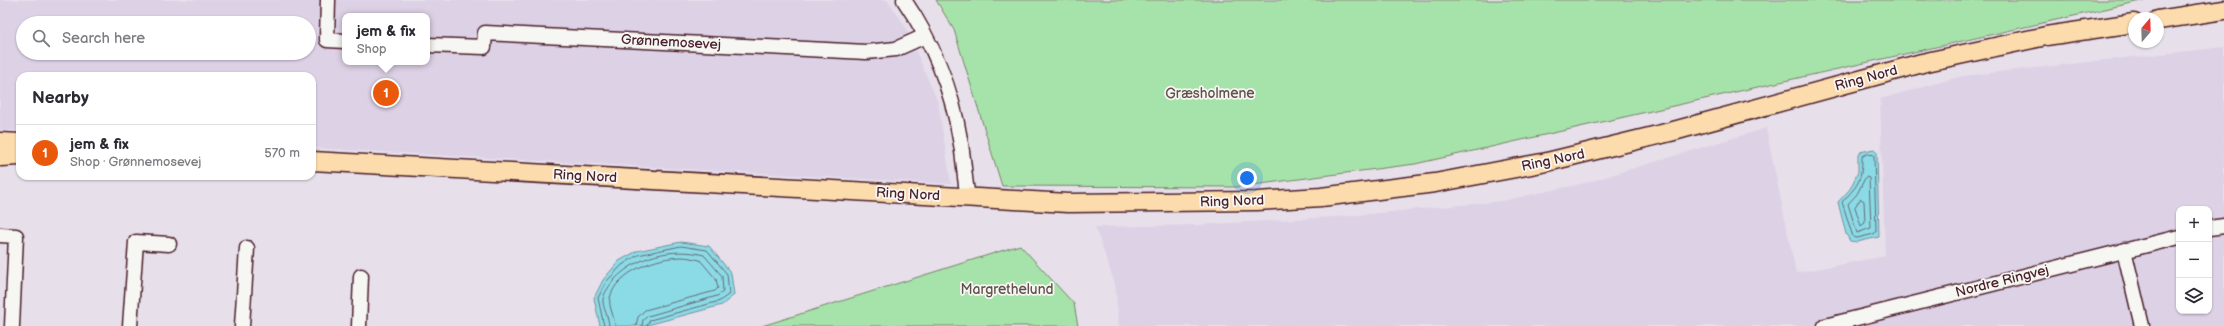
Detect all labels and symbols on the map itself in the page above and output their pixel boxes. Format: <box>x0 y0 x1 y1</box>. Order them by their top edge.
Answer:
north arrow <box>2128 12 2164 48</box>
street label: Grønnemosevej <box>621 31 721 53</box>
street label: Ring Nord <box>1833 61 1899 95</box>
pin: 1 <box>373 78 399 108</box>
park label: Græsholmene <box>1165 85 1255 102</box>
street label: Ring Nord <box>1520 145 1586 175</box>
street label: Ring Nord <box>552 166 618 186</box>
your location <box>1237 168 1257 188</box>
street label: Ring Nord <box>875 184 941 204</box>
street label: Ring Nord <box>1200 191 1264 211</box>
street label: Nordre Ringvej <box>1954 261 2050 301</box>
park label: Margrethelund <box>960 281 1054 298</box>

